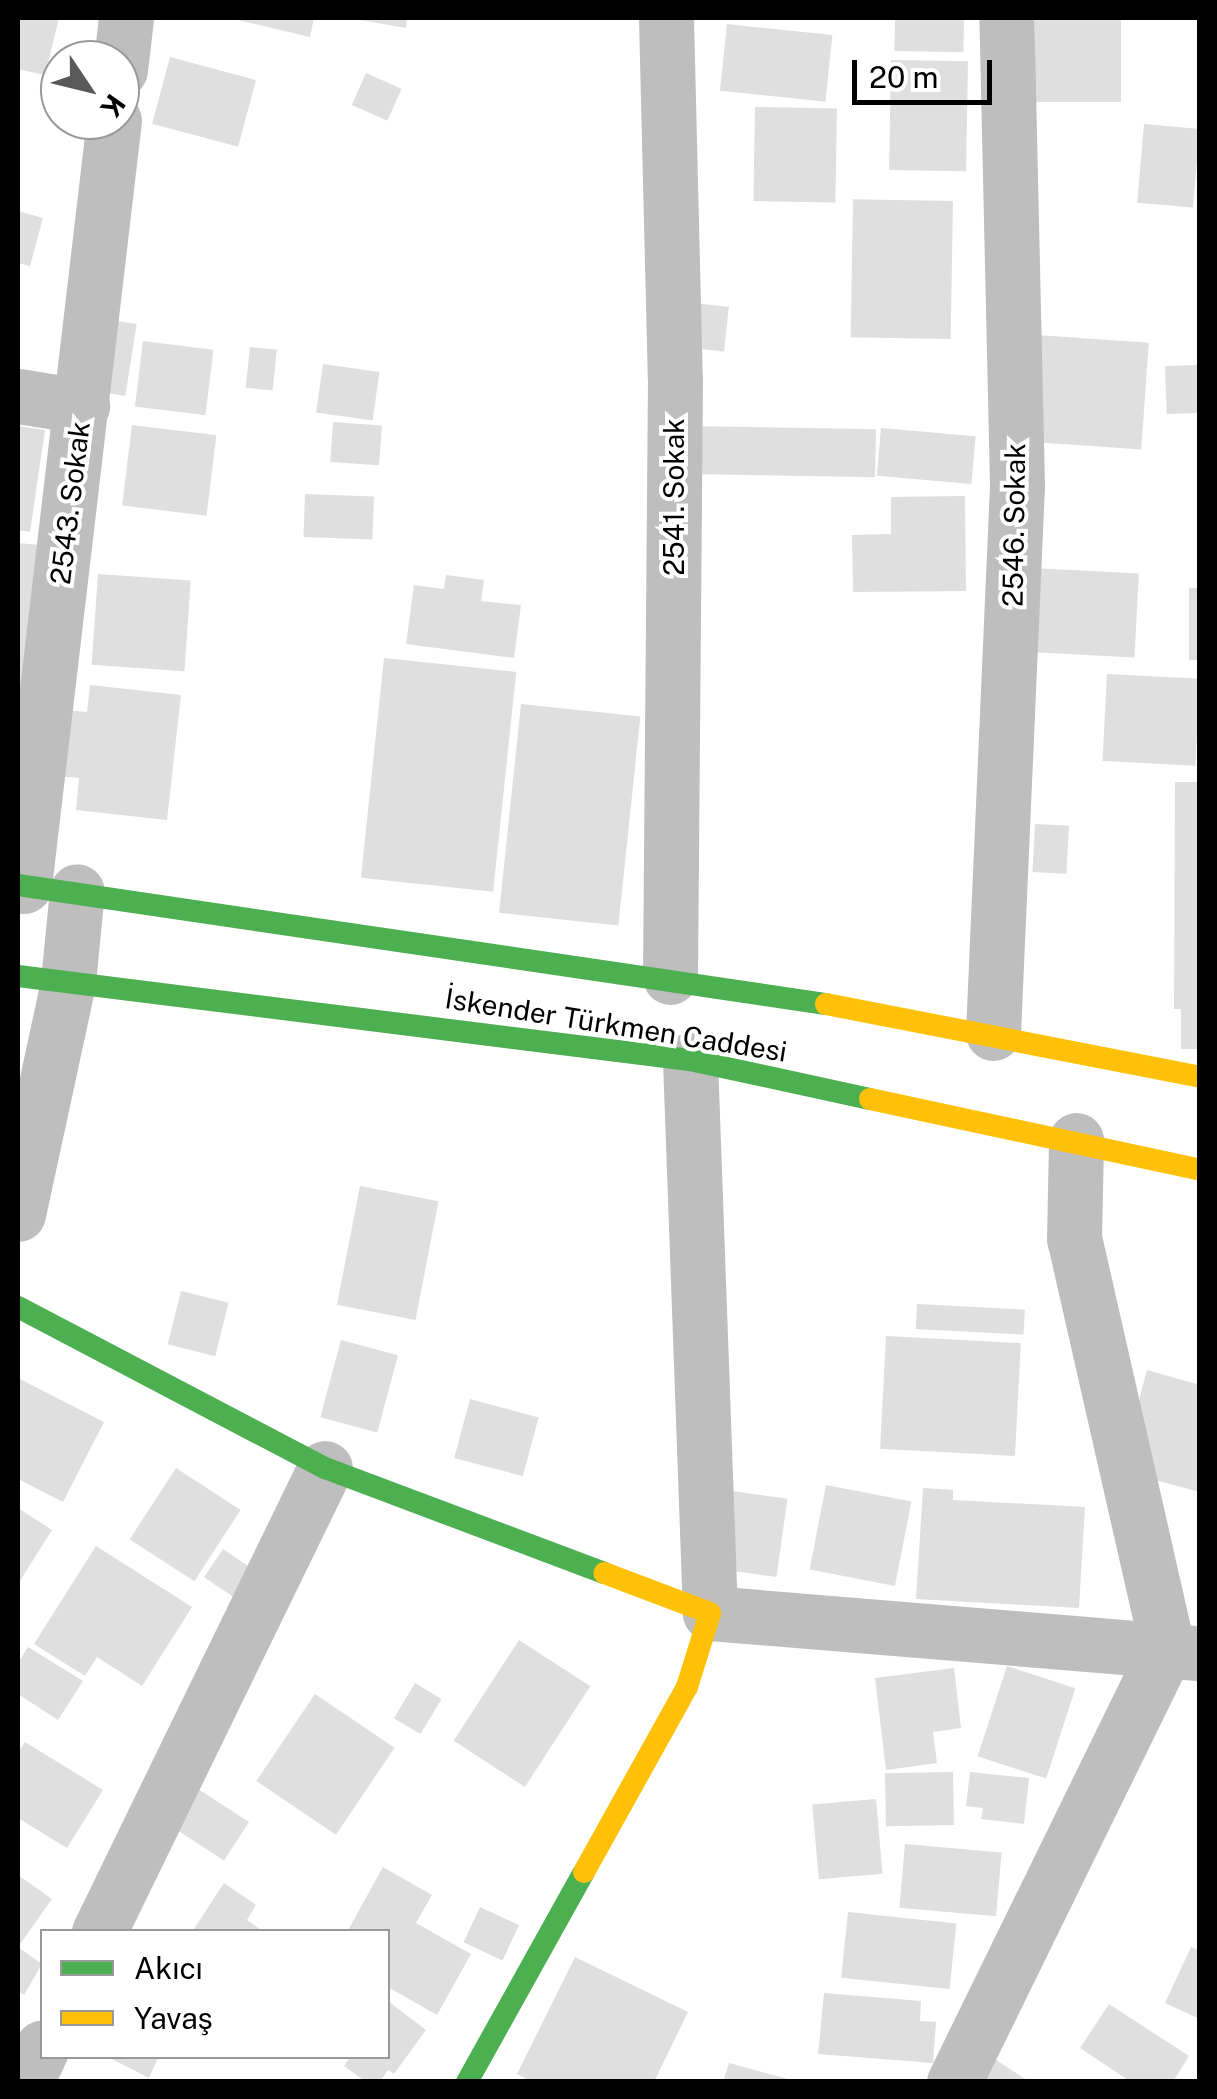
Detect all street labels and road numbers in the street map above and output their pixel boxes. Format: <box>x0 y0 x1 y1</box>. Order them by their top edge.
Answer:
street label: 2541. Sokak <box>657 418 691 576</box>
street label: 2543. Sokak <box>43 420 97 586</box>
street label: 2546. Sokak <box>996 443 1032 607</box>
street label: İskender Türkmen Caddesi <box>443 981 789 1069</box>

